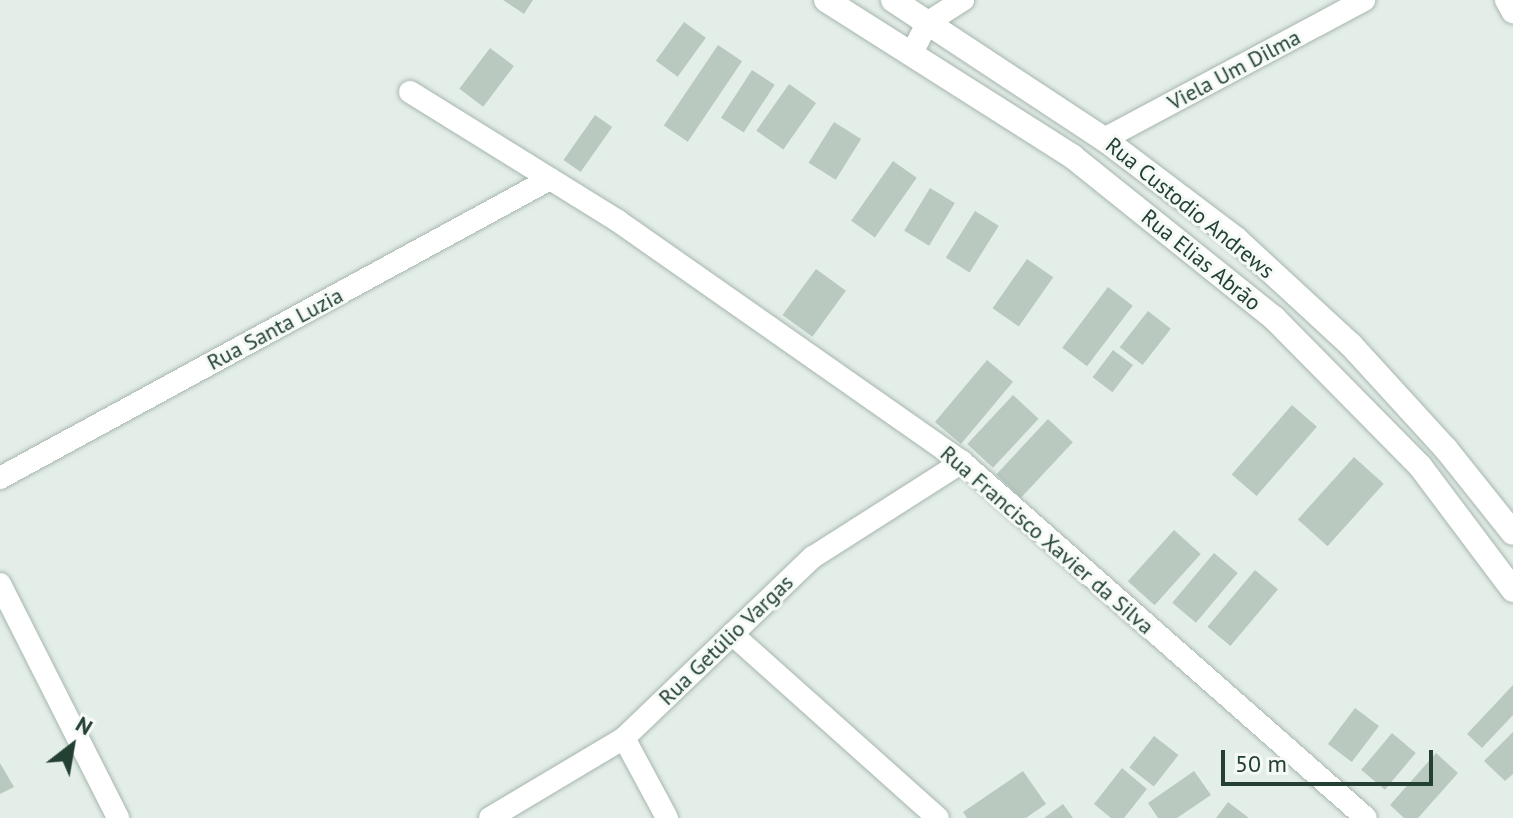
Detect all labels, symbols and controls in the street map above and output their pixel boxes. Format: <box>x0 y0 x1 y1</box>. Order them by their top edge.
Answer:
street label: Viela Um Dilma <box>1163 24 1305 116</box>
street label: Rua Custodio Andrews <box>1100 132 1280 284</box>
street label: Rua Elias Abrão <box>1136 204 1266 316</box>
street label: Rua Santa Luzia <box>203 282 347 376</box>
street label: Rua Francisco Xavier da Silva <box>935 440 1159 640</box>
street label: Rua Getúlio Vargas <box>653 569 799 711</box>
north arrow <box>32 706 112 786</box>
text: N <box>71 710 98 741</box>
scale bar <box>1225 734 1437 784</box>
text: 50 m <box>1235 748 1287 779</box>

